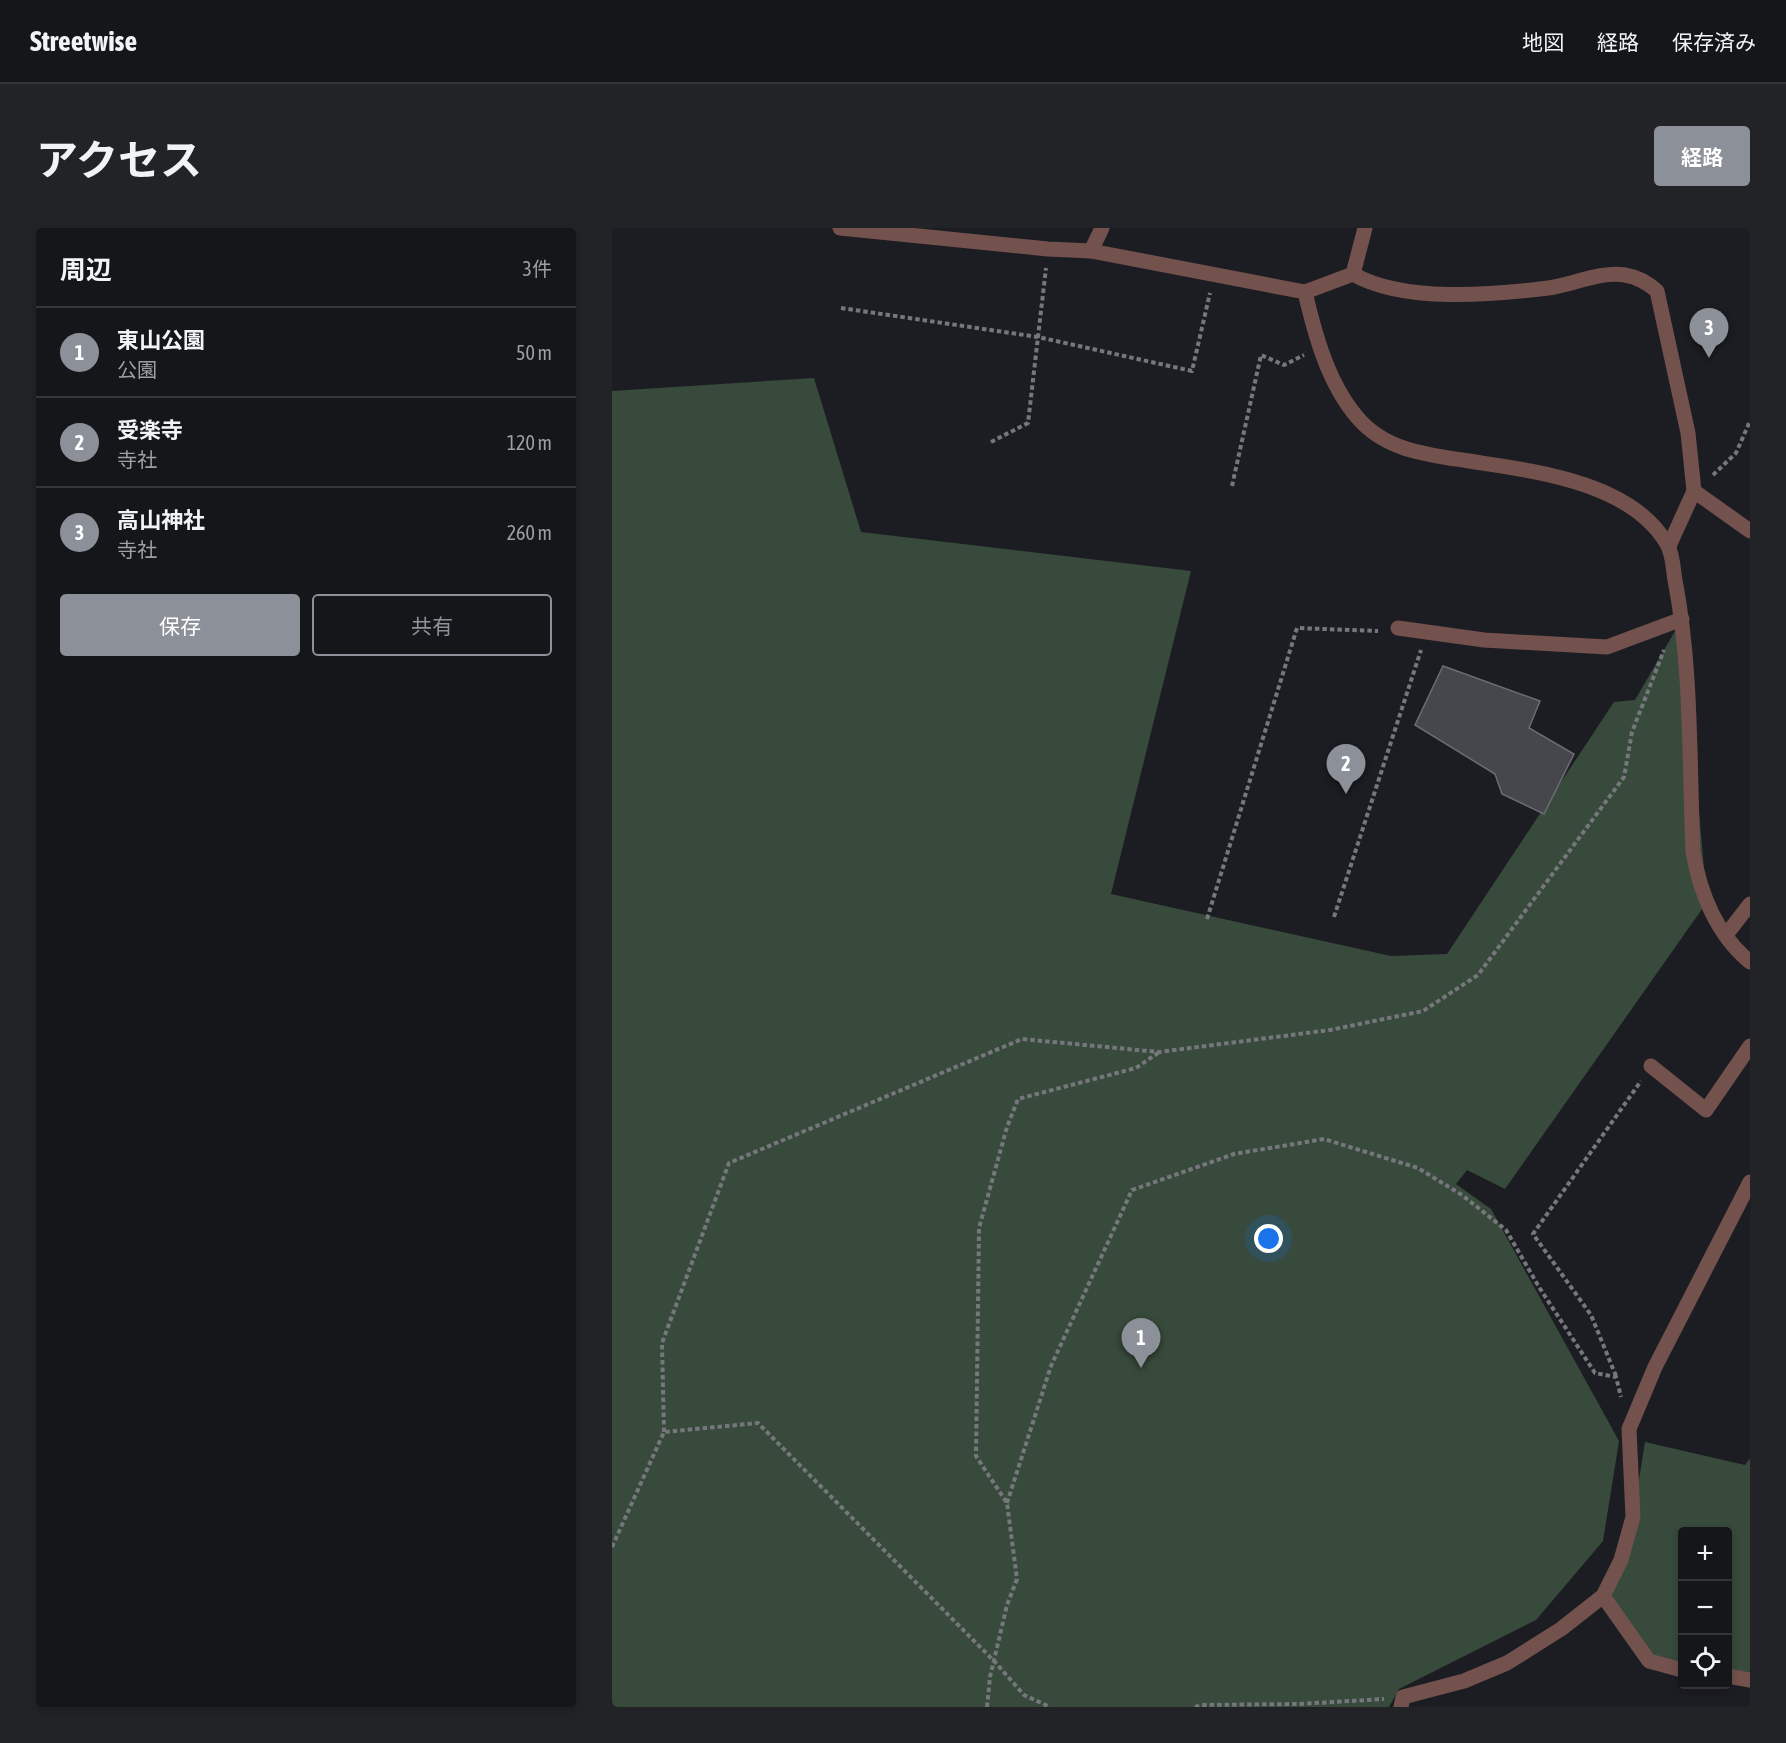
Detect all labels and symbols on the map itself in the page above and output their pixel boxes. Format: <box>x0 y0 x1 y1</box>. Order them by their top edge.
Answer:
pin: 3 <box>1690 308 1728 358</box>
pin: 2 <box>1326 744 1366 794</box>
your location <box>1254 1224 1283 1253</box>
pin: 1 <box>1122 1318 1160 1368</box>

